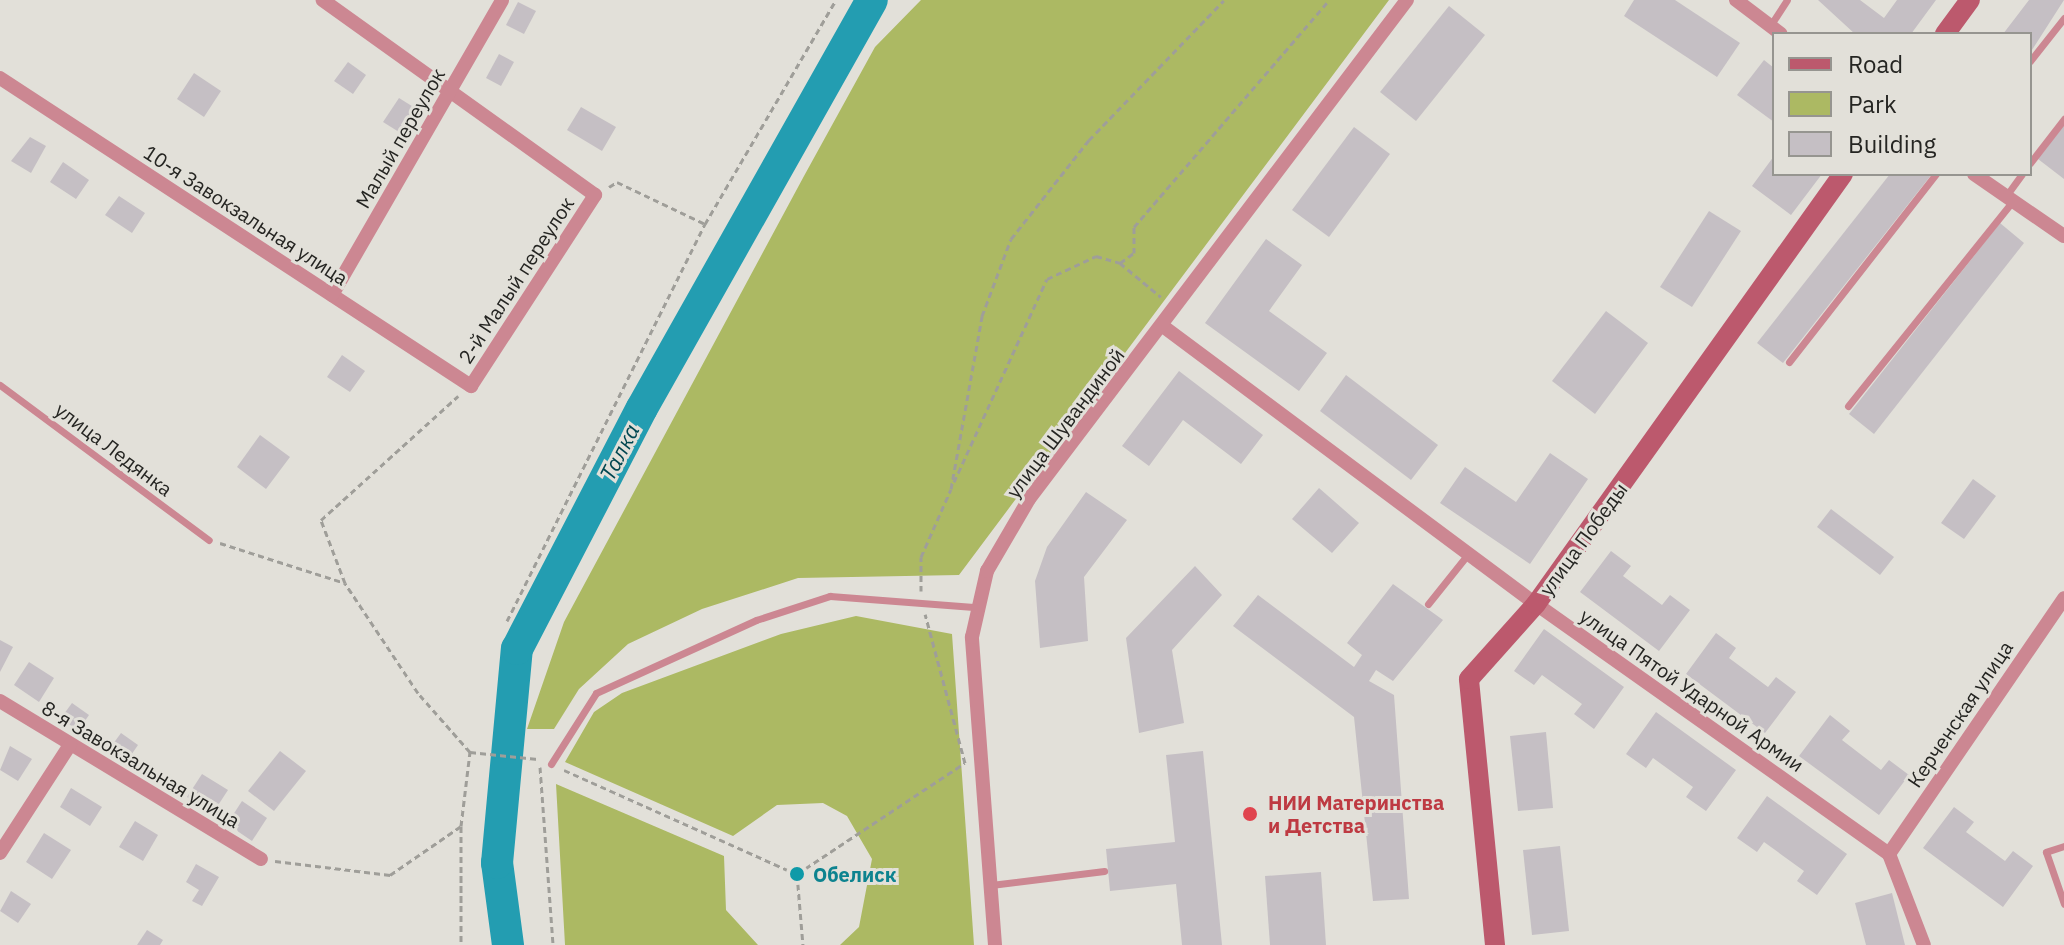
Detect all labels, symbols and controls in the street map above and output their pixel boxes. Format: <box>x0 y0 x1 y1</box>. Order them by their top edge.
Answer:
legend <box>1772 32 2032 176</box>
text: Road <box>1848 48 1903 80</box>
street label: Малый переулок <box>350 64 450 212</box>
text: Park <box>1848 88 1897 120</box>
text: Building <box>1848 128 1936 160</box>
street label: 10-я Завокзальная улица <box>139 140 353 290</box>
street label: 2-й Малый переулок <box>453 192 579 368</box>
street label: улица Шувандиной <box>1001 343 1129 503</box>
street label: улица Ледянка <box>51 397 177 501</box>
water label: Талка <box>594 419 644 485</box>
street label: улица Победы <box>1534 478 1632 600</box>
street label: улица Пятой Ударной Армии <box>1575 603 1809 777</box>
street label: Керченская улица <box>1902 636 2018 792</box>
street label: 8-я Завокзальная улица <box>38 695 244 833</box>
place label: НИИ Материнства и Детства <box>1268 790 1444 837</box>
marker: НИИ Материнства и Детства <box>1239 803 1261 825</box>
place label: Обелиск <box>813 862 896 886</box>
marker: Обелиск <box>788 865 806 883</box>

